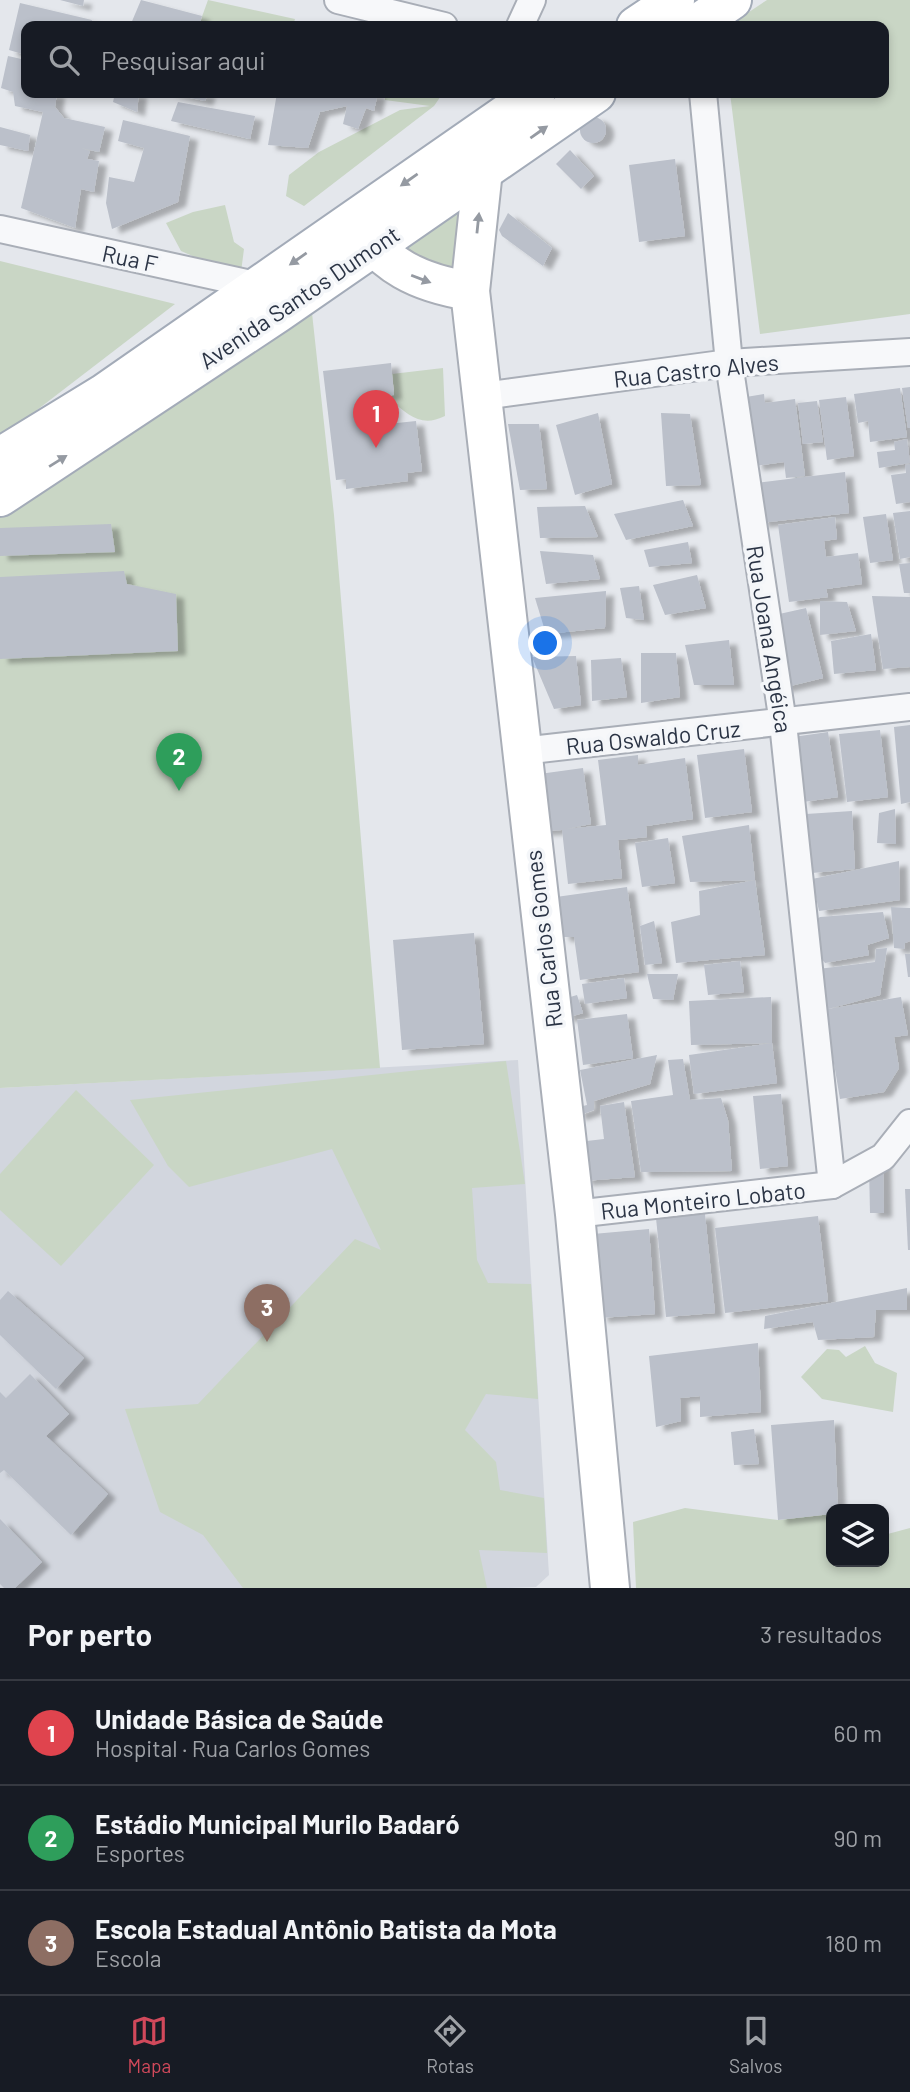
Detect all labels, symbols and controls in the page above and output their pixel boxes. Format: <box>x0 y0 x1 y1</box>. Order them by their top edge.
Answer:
search box <box>21 21 889 98</box>
icon: search <box>45 41 83 79</box>
text: Pesquisar aqui <box>101 44 266 75</box>
one-way arrow <box>530 126 549 139</box>
one-way arrow <box>400 173 419 186</box>
one-way arrow <box>472 212 483 234</box>
street label: Avenida Santos Dumont <box>194 220 404 374</box>
street label: Rua F <box>100 239 160 277</box>
one-way arrow <box>289 252 307 266</box>
one-way arrow <box>411 273 432 284</box>
street label: Rua Castro Alves <box>612 347 780 393</box>
pin: 1 <box>353 390 399 448</box>
one-way arrow <box>48 454 68 467</box>
street label: Rua Joana Angéica <box>741 543 799 735</box>
your location <box>528 626 562 660</box>
street label: Rua Oswaldo Cruz <box>564 714 742 760</box>
pin: 2 <box>156 733 202 791</box>
street label: Rua Carlos Gomes <box>518 849 568 1029</box>
street label: Rua Monteiro Lobato <box>599 1175 807 1225</box>
pin: 3 <box>244 1284 290 1342</box>
map controls <box>826 1504 889 1567</box>
button: layers <box>826 1504 889 1567</box>
text: Por perto <box>28 1616 152 1652</box>
text: 3 resultados <box>760 1620 882 1648</box>
text: Unidade Básica de Saúde <box>95 1703 383 1734</box>
text: 1 <box>47 1719 55 1747</box>
text: 60 m <box>834 1719 882 1747</box>
text: Hospital · Rua Carlos Gomes <box>95 1734 370 1762</box>
text: Estádio Municipal Murilo Badaró <box>95 1808 460 1839</box>
text: 2 <box>45 1824 57 1852</box>
text: 90 m <box>833 1824 882 1852</box>
text: Esportes <box>95 1839 185 1867</box>
text: Escola Estadual Antônio Batista da Mota <box>95 1913 557 1944</box>
text: 3 <box>45 1929 57 1957</box>
text: 180 m <box>825 1929 882 1957</box>
text: Escola <box>95 1944 161 1972</box>
tab: Mapa <box>128 2012 171 2077</box>
tab: Rotas <box>426 2012 474 2077</box>
tab: Salvos <box>729 2012 782 2077</box>

